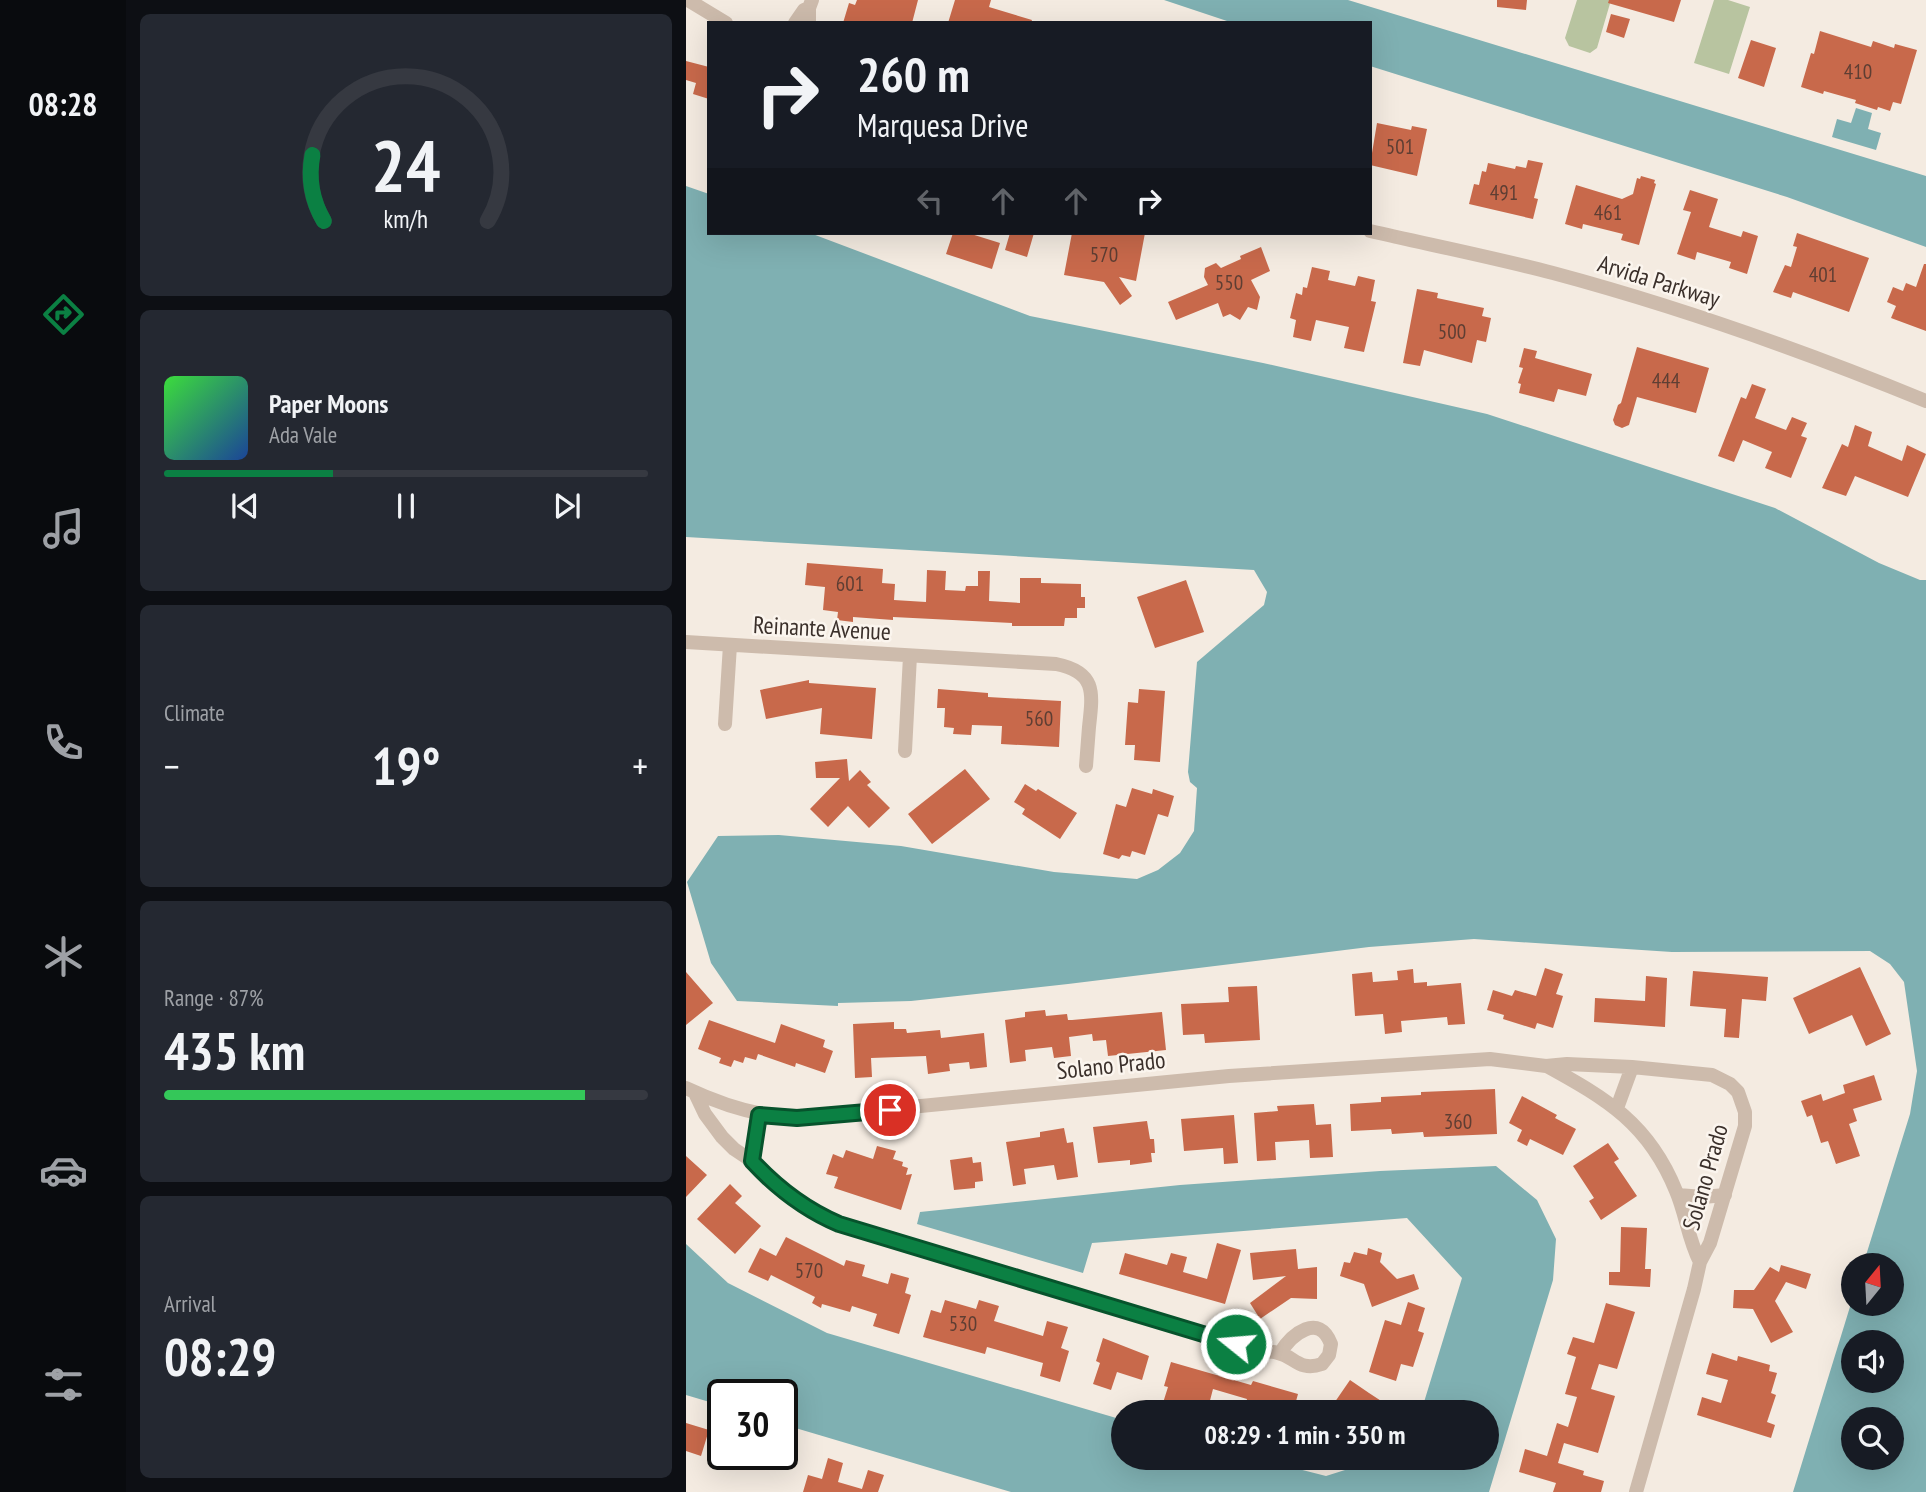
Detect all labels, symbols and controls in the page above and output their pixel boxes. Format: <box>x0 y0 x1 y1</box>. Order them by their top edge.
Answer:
text: 260 m <box>857 42 970 106</box>
icon: right <box>742 49 833 140</box>
house number: 410 <box>1844 58 1872 85</box>
text: 08:28 <box>28 83 98 125</box>
text: Marquesa Drive <box>857 104 1028 146</box>
text: 24 <box>371 117 441 211</box>
house number: 501 <box>1386 133 1414 160</box>
house number: 491 <box>1490 179 1518 206</box>
icon: left <box>911 182 949 220</box>
icon: ahead <box>984 182 1022 220</box>
icon: ahead <box>1057 182 1095 220</box>
icon: right <box>1130 182 1168 220</box>
house number: 461 <box>1594 199 1622 226</box>
text: km/h <box>384 203 428 235</box>
house number: 570 <box>1090 241 1118 268</box>
street label: Arvida Parkway <box>1594 248 1724 314</box>
house number: 401 <box>1809 261 1837 288</box>
house number: 550 <box>1215 269 1243 296</box>
icon: directions <box>39 290 88 339</box>
house number: 500 <box>1438 318 1466 345</box>
house number: 444 <box>1652 367 1681 394</box>
text: Paper Moons <box>269 387 388 420</box>
text: Ada Vale <box>269 420 337 449</box>
icon: previous <box>226 487 264 525</box>
icon: pause <box>387 487 425 525</box>
icon: next <box>548 487 586 525</box>
icon: music <box>39 504 88 553</box>
house number: 601 <box>836 570 864 597</box>
street label: Reinante Avenue <box>752 609 892 647</box>
text: Climate <box>164 698 225 727</box>
house number: 560 <box>1025 705 1053 732</box>
icon: phone <box>39 718 88 767</box>
text: 19° <box>372 732 440 799</box>
text: − <box>164 741 180 790</box>
text: + <box>632 741 648 790</box>
icon: climate <box>39 932 88 981</box>
text: Range · 87% <box>164 983 264 1012</box>
text: 435 km <box>164 1017 305 1084</box>
street label: Solano Prado <box>1055 1044 1167 1086</box>
pin <box>860 1080 920 1140</box>
icon: arrive <box>871 1091 909 1129</box>
house number: 360 <box>1444 1108 1472 1135</box>
street label: Solano Prado <box>1675 1120 1735 1234</box>
icon: car <box>39 1146 88 1195</box>
north arrow <box>1841 1253 1904 1316</box>
map controls <box>1841 1253 1904 1470</box>
house number: 570 <box>795 1257 823 1284</box>
text: Arrival <box>164 1289 216 1318</box>
position arrow <box>1199 1307 1273 1381</box>
house number: 530 <box>949 1310 977 1337</box>
text: 08:29 <box>164 1323 276 1390</box>
button: sound <box>1841 1330 1904 1393</box>
icon: filters <box>39 1360 88 1409</box>
speed limit sign: 30 <box>707 1379 798 1470</box>
button: search <box>1841 1407 1904 1470</box>
text: 08:29 · 1 min · 350 m <box>1205 1418 1405 1451</box>

